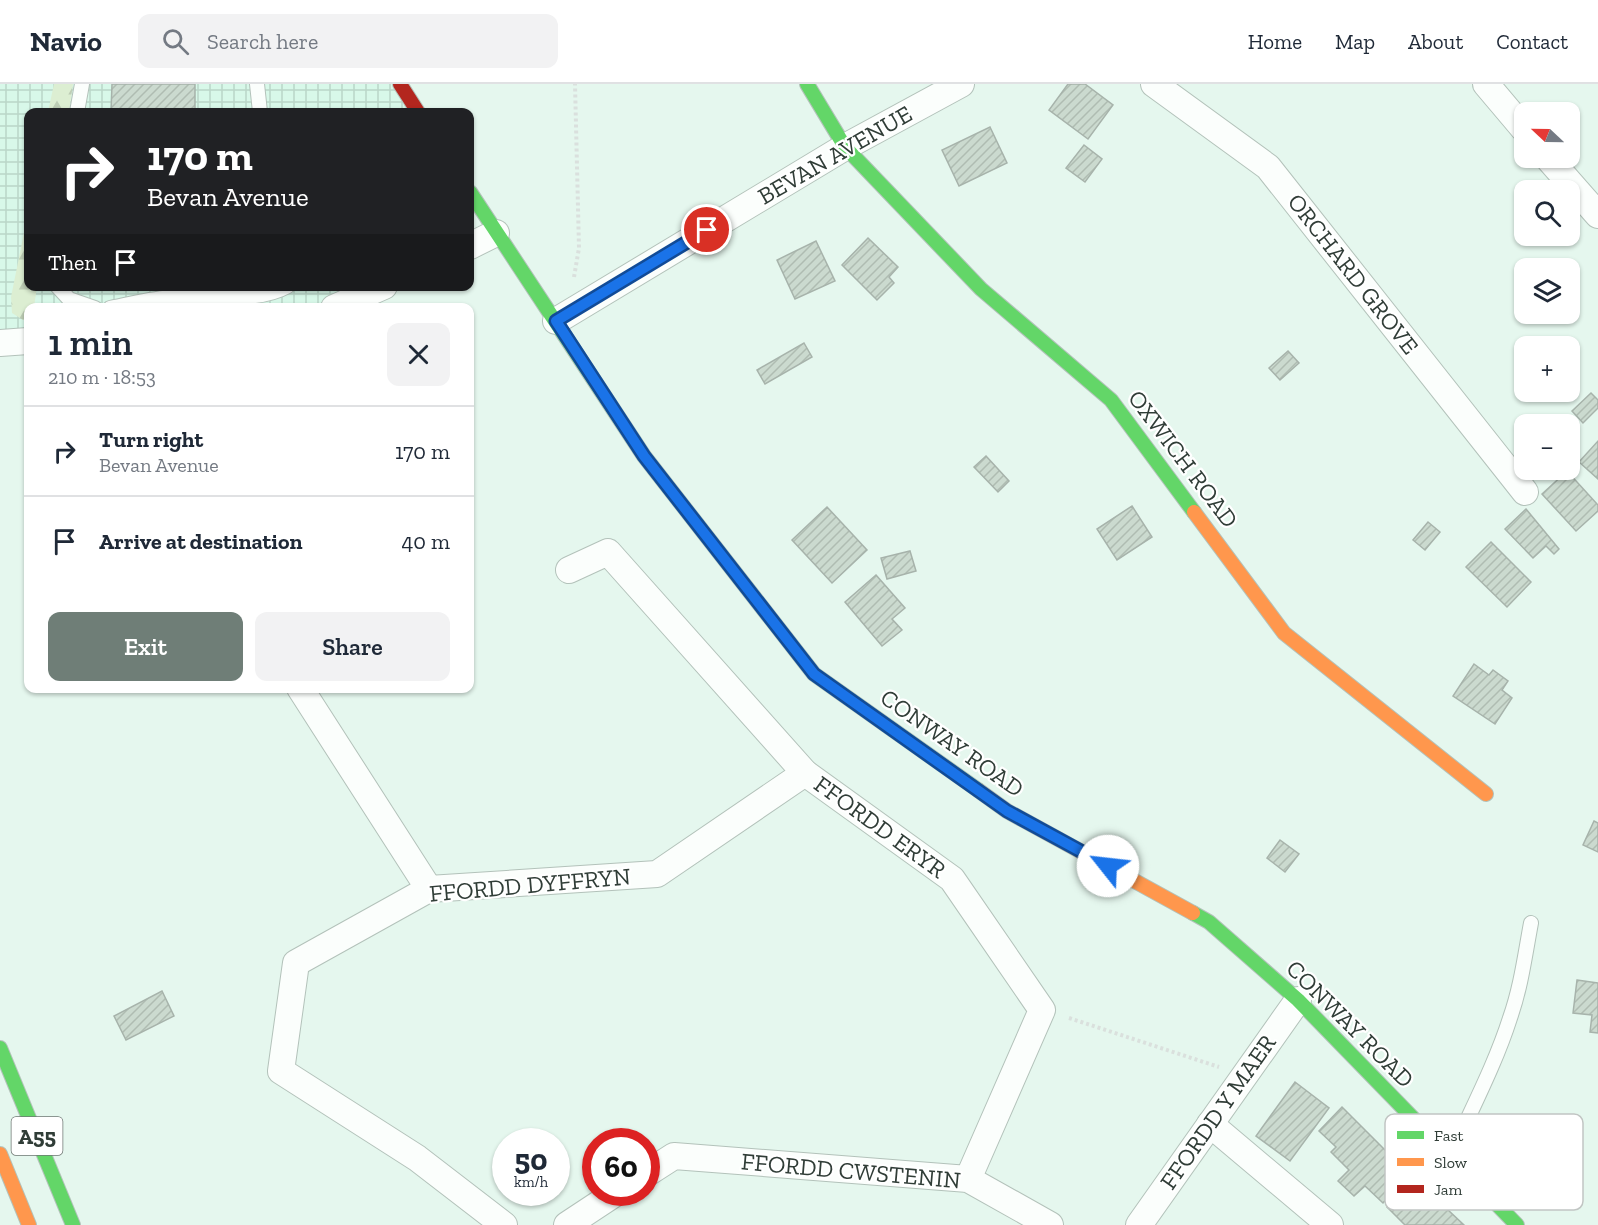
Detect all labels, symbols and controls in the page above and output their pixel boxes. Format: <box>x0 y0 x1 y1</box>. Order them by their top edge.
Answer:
search box <box>138 14 558 68</box>
text: Navio <box>30 25 102 58</box>
icon: search <box>159 25 192 58</box>
text: Search here <box>207 28 318 55</box>
text: Home <box>1248 29 1302 54</box>
text: Map <box>1335 29 1375 54</box>
text: About <box>1408 29 1463 54</box>
text: Contact <box>1496 29 1568 54</box>
street label: BEVAN AVENUE <box>753 99 917 210</box>
north arrow <box>1514 102 1580 168</box>
map controls <box>1514 102 1580 480</box>
text: 170 m <box>147 130 253 181</box>
icon: right <box>48 132 126 210</box>
button: search <box>1514 180 1580 246</box>
text: Bevan Avenue <box>147 181 309 213</box>
street label: ORCHARD GROVE <box>1282 188 1425 360</box>
pin <box>681 204 732 255</box>
icon: arrive <box>690 213 723 246</box>
icon: arrive <box>109 246 142 279</box>
text: Then <box>48 249 97 276</box>
button: layers <box>1514 258 1580 324</box>
text: 1 min <box>48 321 133 364</box>
button: close <box>387 323 450 386</box>
button: + <box>1514 336 1580 402</box>
text: 210 m · 18:53 <box>48 365 156 389</box>
street label: OXWICH ROAD <box>1122 384 1245 533</box>
button: − <box>1514 414 1580 480</box>
text: Turn right <box>99 426 203 453</box>
icon: right <box>48 435 81 468</box>
text: 170 m <box>395 438 450 465</box>
text: Bevan Avenue <box>99 453 219 477</box>
icon: arrive <box>48 525 81 558</box>
text: Arrive at destination <box>99 528 302 555</box>
text: 40 m <box>401 528 450 555</box>
button: Exit <box>48 612 243 681</box>
button: Share <box>255 612 450 681</box>
street label: CONWAY ROAD <box>875 682 1030 803</box>
street label: FFORDD ERYR <box>809 769 952 884</box>
position arrow <box>1076 834 1140 898</box>
street label: FFORDD DYFFRYN <box>428 861 632 908</box>
street label: CONWAY ROAD <box>1281 954 1420 1093</box>
street label: FFORDD Y MAER <box>1154 1029 1282 1195</box>
legend <box>1385 1114 1583 1210</box>
road number: A55 <box>12 1117 63 1155</box>
text: Fast <box>1434 1126 1463 1145</box>
speed limit sign: 60 <box>582 1128 660 1206</box>
text: 50 <box>515 1142 547 1178</box>
street label: FFORDD CWSTENIN <box>740 1146 962 1195</box>
text: Slow <box>1434 1153 1468 1172</box>
text: km/h <box>514 1173 548 1191</box>
text: Jam <box>1434 1180 1463 1199</box>

